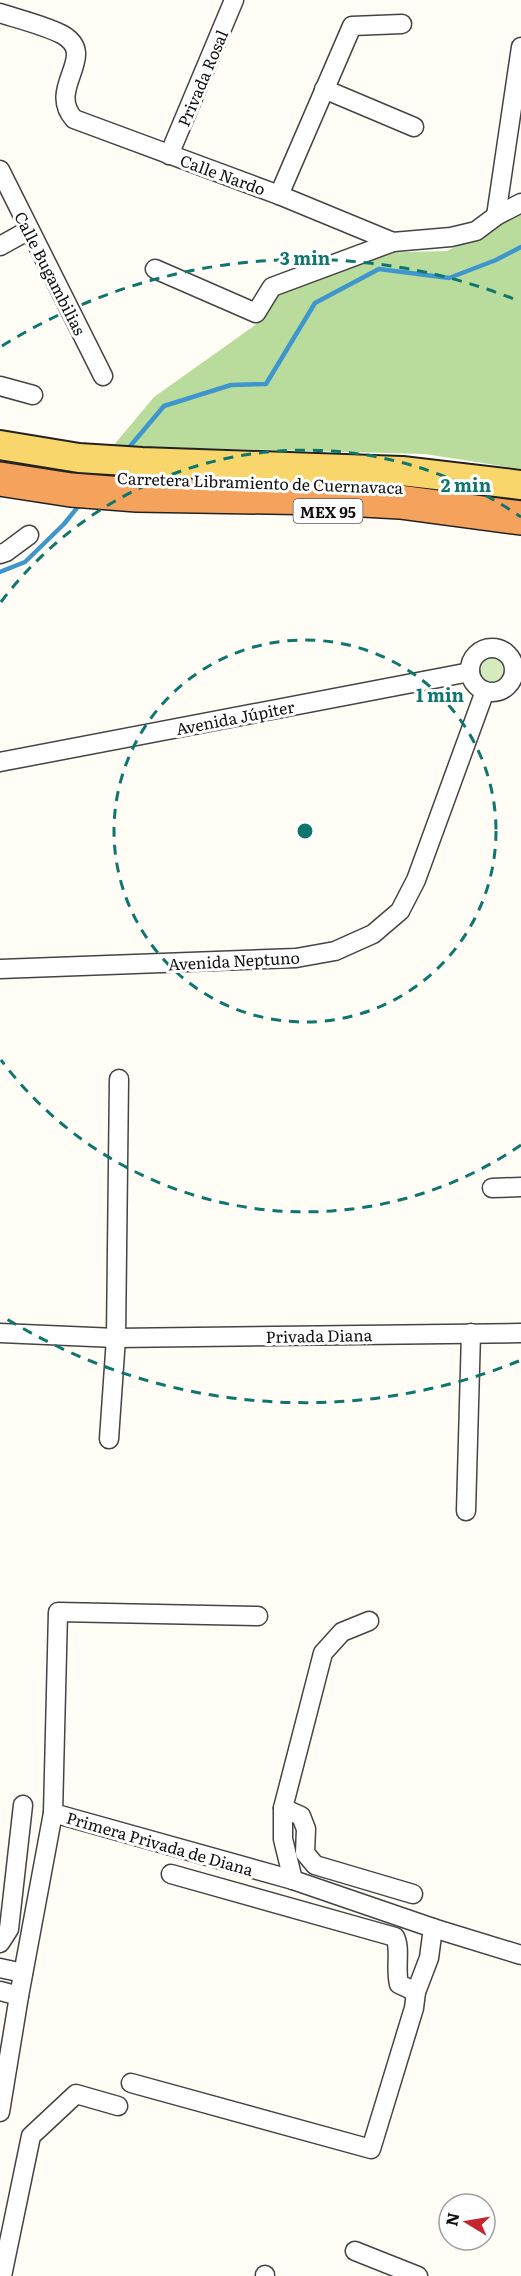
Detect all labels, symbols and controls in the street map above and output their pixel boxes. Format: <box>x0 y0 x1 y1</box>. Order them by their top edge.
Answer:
street label: Privada Rosal <box>171 26 233 130</box>
street label: Calle Nardo <box>177 147 269 201</box>
street label: Calle Bugambilias <box>9 207 93 339</box>
text: 3 min <box>280 244 331 271</box>
street label: Carretera Libramiento de Cuernavaca <box>117 465 404 499</box>
text: 2 min <box>441 471 492 498</box>
road number: MEX 95 <box>294 499 362 523</box>
text: 1 min <box>416 681 465 708</box>
street label: Avenida Júpiter <box>174 694 297 740</box>
centre of rings <box>295 821 315 841</box>
street label: Avenida Neptuno <box>168 945 300 975</box>
street label: Privada Diana <box>265 1322 373 1348</box>
street label: Primera Privada de Diana <box>64 1805 257 1881</box>
north arrow <box>437 2192 497 2252</box>
text: N <box>438 2210 464 2228</box>

